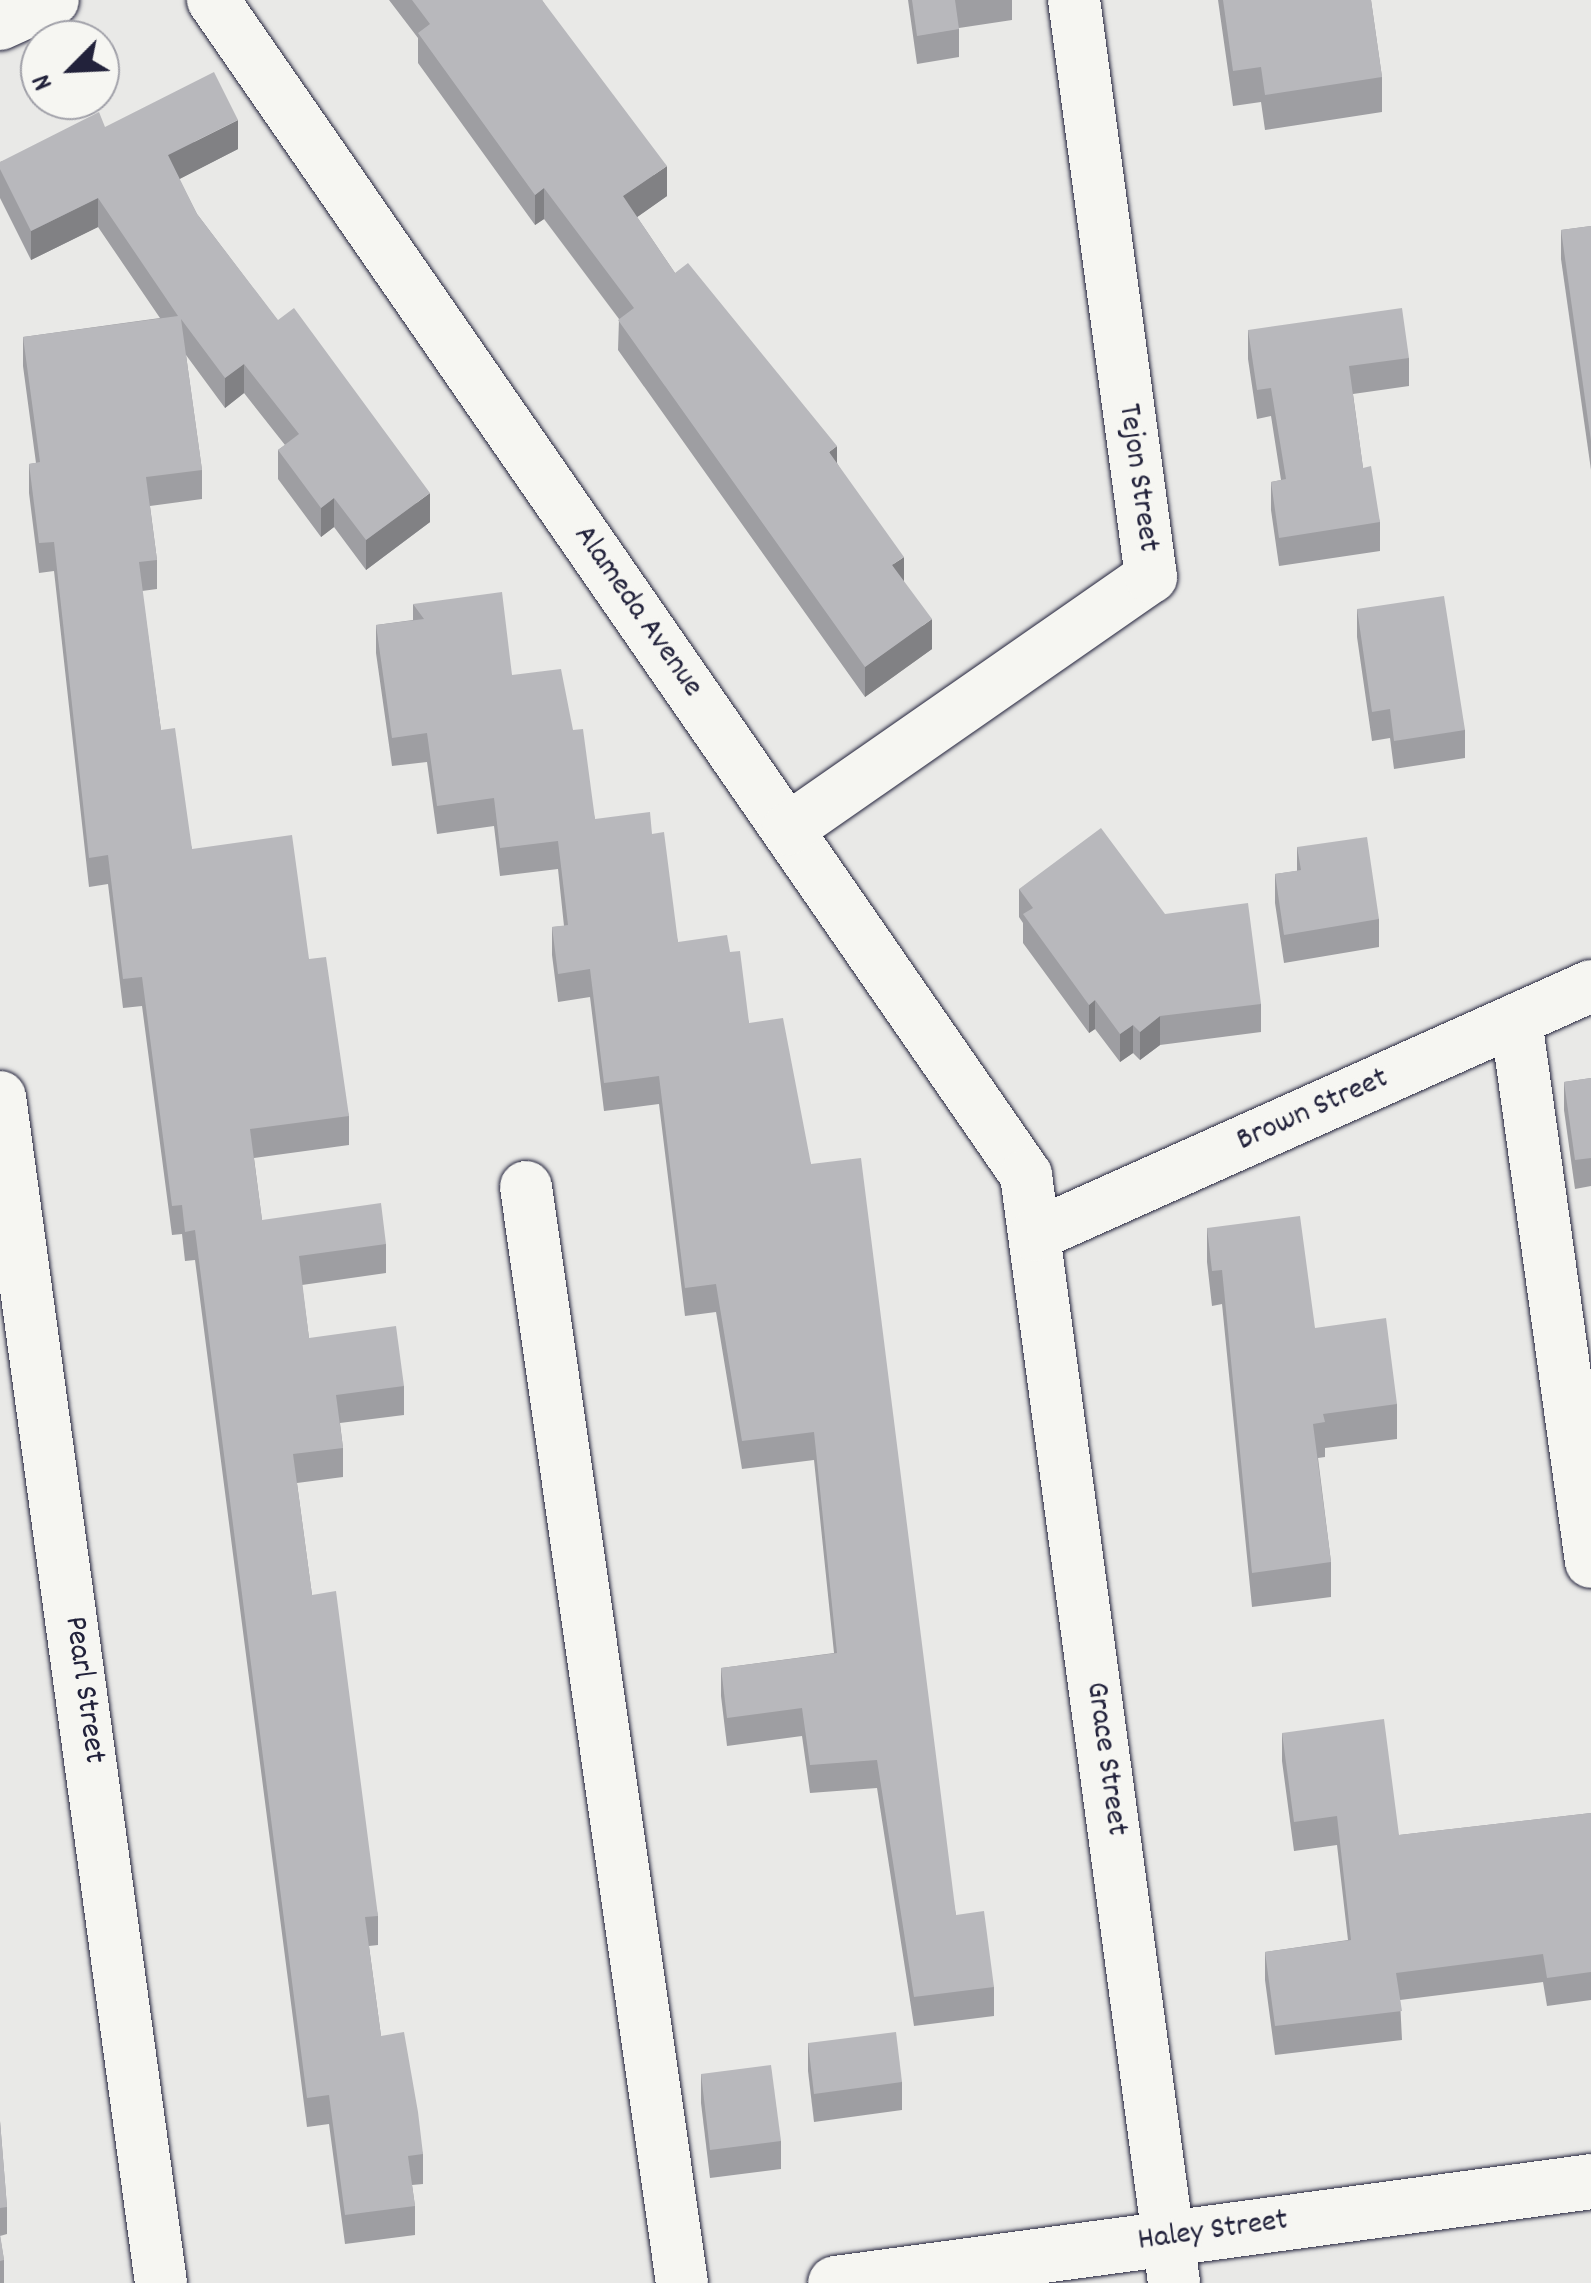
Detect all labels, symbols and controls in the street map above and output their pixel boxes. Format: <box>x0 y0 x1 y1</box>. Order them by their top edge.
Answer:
north arrow <box>20 20 120 120</box>
text: N <box>23 67 66 96</box>
street label: Tejon Street <box>1108 401 1166 555</box>
street label: Alameda Avenue <box>564 519 710 705</box>
street label: Brown Street <box>1231 1061 1395 1161</box>
street label: Pearl Street <box>54 1614 112 1766</box>
street label: Grace Street <box>1075 1680 1135 1838</box>
street label: Haley Street <box>1135 2202 1291 2262</box>

